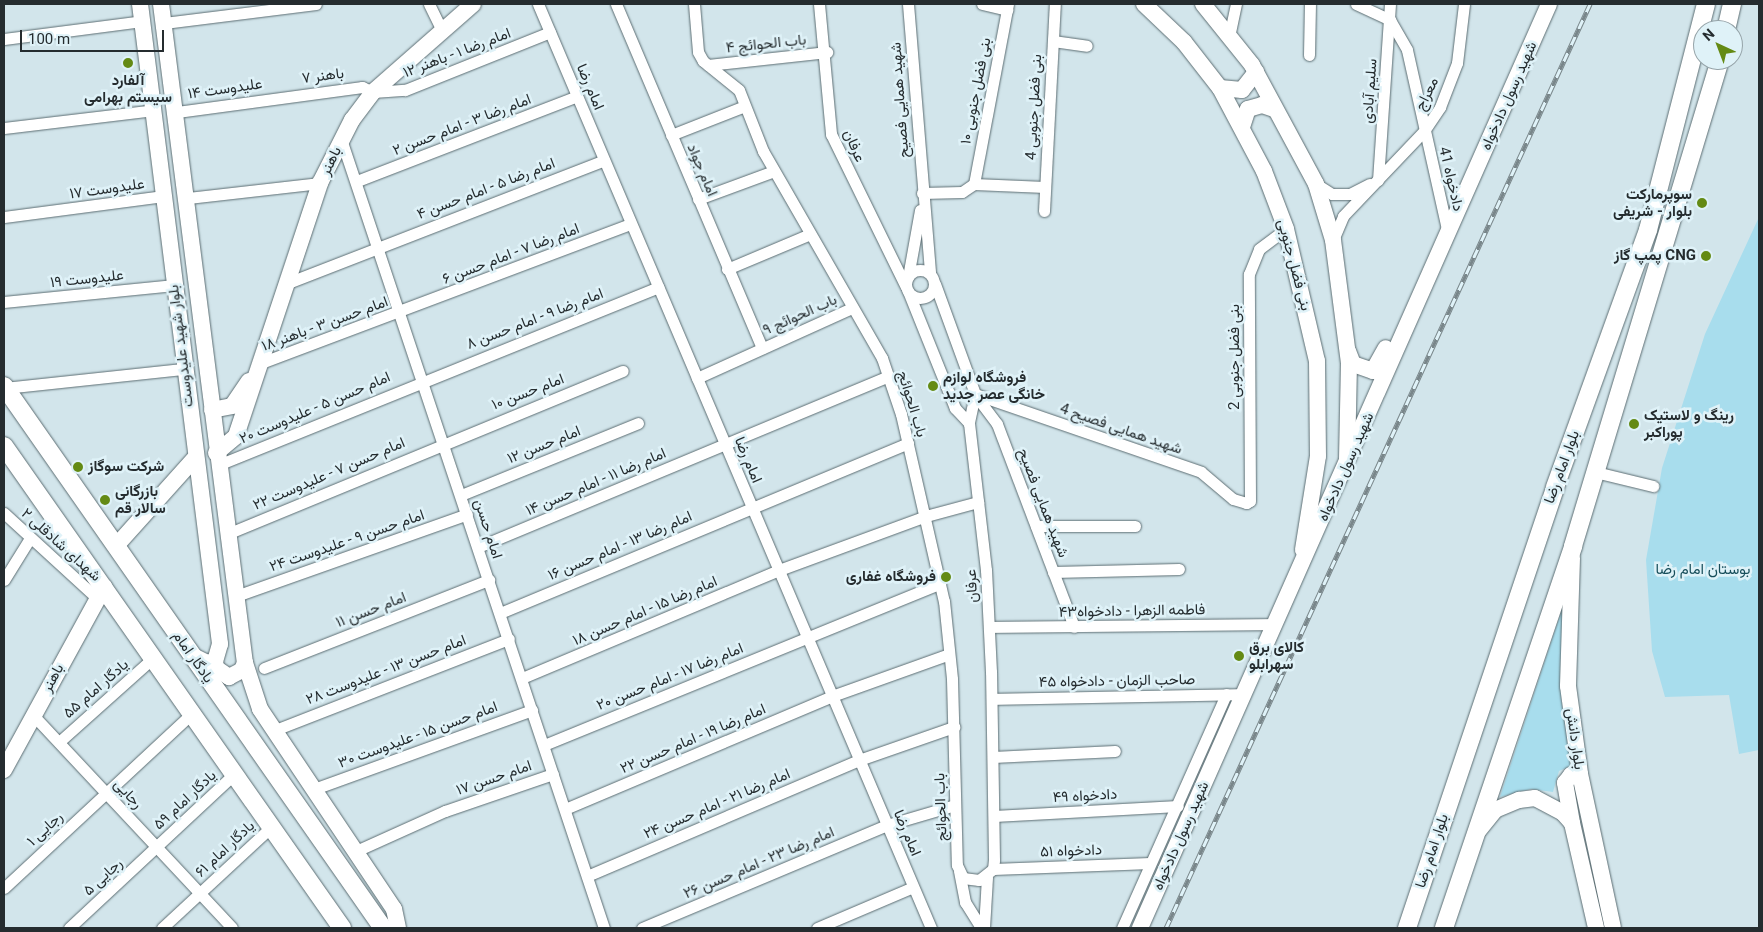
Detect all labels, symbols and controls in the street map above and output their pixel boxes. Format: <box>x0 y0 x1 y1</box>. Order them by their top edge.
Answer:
scale bar <box>22 20 166 52</box>
north arrow <box>1693 20 1743 70</box>
street label: امام رضا ۱ - باهنر ۱۲ <box>401 24 513 82</box>
text: N <box>1699 26 1718 44</box>
text: 100 m <box>28 30 70 48</box>
street label: باب الحوائج ۴ <box>725 31 807 57</box>
street label: بنی فضل جنوبی ۱۰ <box>957 36 995 146</box>
street label: شهید رسول دادخواه <box>1477 39 1541 153</box>
street label: شهید همایی فصیح <box>887 42 913 158</box>
street label: بنی فضل جنوبی 4 <box>1022 54 1046 160</box>
marker: آلفارد سیستم بهرامی <box>122 57 134 69</box>
street label: سلیم آبادی <box>1359 58 1381 124</box>
street label: امام رضا <box>572 61 608 113</box>
street label: باهنر ۷ <box>301 64 345 88</box>
place label: آلفارد سیستم بهرامی <box>84 71 172 106</box>
street label: معراج <box>1411 74 1443 114</box>
street label: علیدوست ۱۴ <box>187 75 263 103</box>
street label: امام رضا ۳ - امام حسن ۲ <box>390 90 534 160</box>
street label: عرفان <box>839 127 869 165</box>
street label: امام جواد <box>683 141 721 199</box>
street label: باهنر <box>316 144 346 178</box>
street label: دادخواه 41 <box>1435 145 1467 213</box>
street label: امام رضا ۵ - امام حسن ۴ <box>414 154 558 224</box>
street label: علیدوست ۱۷ <box>68 175 146 203</box>
place label: سوپرمارکت بلوار - شریفی <box>1613 185 1692 220</box>
marker: سوپرمارکت بلوار - شریفی <box>1696 197 1708 209</box>
street label: بنی فضل جنوبی <box>1273 217 1315 313</box>
street label: امام رضا ۷ - امام حسن ۶ <box>440 220 582 288</box>
place label: پمپ گاز CNG <box>1614 247 1696 265</box>
marker: پمپ گاز CNG <box>1700 250 1712 262</box>
street label: علیدوست ۱۹ <box>49 266 125 292</box>
street label: بلوار شهید علیدوست <box>165 284 197 408</box>
street label: امام رضا ۹ - امام حسن ۸ <box>464 285 606 353</box>
street label: باب الحوائج ۹ <box>760 291 840 339</box>
street label: امام حسن ۳ - باهنر ۱۸ <box>259 293 391 355</box>
street label: بنی فضل جنوبی 2 <box>1226 304 1244 410</box>
street label: امام حسن ۵ - علیدوست ۲۰ <box>237 368 393 448</box>
place label: فروشگاه لوازم خانگی عصر جدید <box>943 368 1045 403</box>
street label: باب الحوائج <box>893 369 931 439</box>
street label: امام حسن ۱۰ <box>489 370 567 414</box>
marker: فروشگاه لوازم خانگی عصر جدید <box>927 380 939 392</box>
street label: شهید همایی فصیح 4 <box>1058 400 1184 458</box>
place label: رینگ و لاستیک پوراکبر <box>1644 406 1734 441</box>
street label: شهید رسول دادخواه <box>1314 410 1378 524</box>
marker: رینگ و لاستیک پوراکبر <box>1628 418 1640 430</box>
street label: امام حسن ۱۲ <box>505 422 583 468</box>
street label: بلوار امام رضا <box>1540 428 1584 506</box>
street label: امام حسن ۷ - علیدوست ۲۲ <box>250 434 408 514</box>
street label: امام رضا <box>730 434 766 486</box>
street label: امام رضا ۱۱ - امام حسن ۱۴ <box>523 444 669 520</box>
street label: شهید همایی فصیح <box>1014 446 1072 560</box>
place label: شرکت سوگاز <box>88 458 164 476</box>
marker: شرکت سوگاز <box>72 461 84 473</box>
place label: بازرگانی سالار قم <box>115 482 166 517</box>
marker: بازرگانی سالار قم <box>99 494 111 506</box>
street label: امام حسن <box>470 497 506 561</box>
street label: شهدای شادقلی ۲ <box>17 505 105 585</box>
street label: امام حسن ۹ - علیدوست ۲۴ <box>267 506 427 576</box>
street label: امام رضا ۱۳ - امام حسن ۱۶ <box>545 507 695 585</box>
park label: بوستان امام رضا <box>1656 561 1750 579</box>
place label: فروشگاه غفاری <box>846 568 936 586</box>
street label: عرفان <box>962 569 982 603</box>
marker: فروشگاه غفاری <box>940 571 952 583</box>
street label: امام رضا ۱۵ - امام حسن ۱۸ <box>570 572 720 650</box>
street label: امام حسن ۱۱ <box>333 588 409 632</box>
street label: فاطمه الزهرا - دادخواه۴۳ <box>1058 601 1206 621</box>
street label: یادگار امام <box>169 628 217 686</box>
street label: امام حسن ۱۳ - علیدوست ۲۸ <box>303 631 469 709</box>
place label: کالای برق سهرابلو <box>1249 638 1304 673</box>
street label: امام رضا ۱۷ - امام حسن ۲۰ <box>594 639 746 715</box>
marker: کالای برق سهرابلو <box>1233 650 1245 662</box>
street label: یادگار امام ۵۵ <box>60 656 132 722</box>
street label: باهنر <box>38 661 68 695</box>
street label: صاحب الزمان - دادخواه ۴۵ <box>1039 671 1195 691</box>
street label: امام حسن ۱۵ - علیدوست ۳۰ <box>336 698 500 772</box>
street label: امام رضا ۱۹ - امام حسن ۲۲ <box>618 700 768 778</box>
street label: بلوار دانش <box>1562 707 1588 771</box>
street label: امام حسن ۱۷ <box>454 757 534 799</box>
street label: امام رضا ۲۱ - امام حسن ۲۴ <box>641 765 793 843</box>
street label: یادگار امام ۵۹ <box>150 766 220 834</box>
street label: باب الحوائج <box>931 773 951 841</box>
street label: رجایی <box>110 775 146 813</box>
street label: شهید رسول دادخواه <box>1149 779 1213 893</box>
street label: دادخواه ۴۹ <box>1052 785 1118 807</box>
street label: امام رضا <box>889 807 925 859</box>
street label: رجایی ۱ <box>23 808 67 850</box>
street label: بلوار امام رضا <box>1412 812 1452 890</box>
street label: یادگار امام ۶۱ <box>192 817 258 881</box>
street label: امام رضا ۲۳ - امام حسن ۲۶ <box>681 823 837 903</box>
street label: دادخواه ۵۱ <box>1040 841 1102 861</box>
street label: رجایی ۵ <box>80 854 126 900</box>

